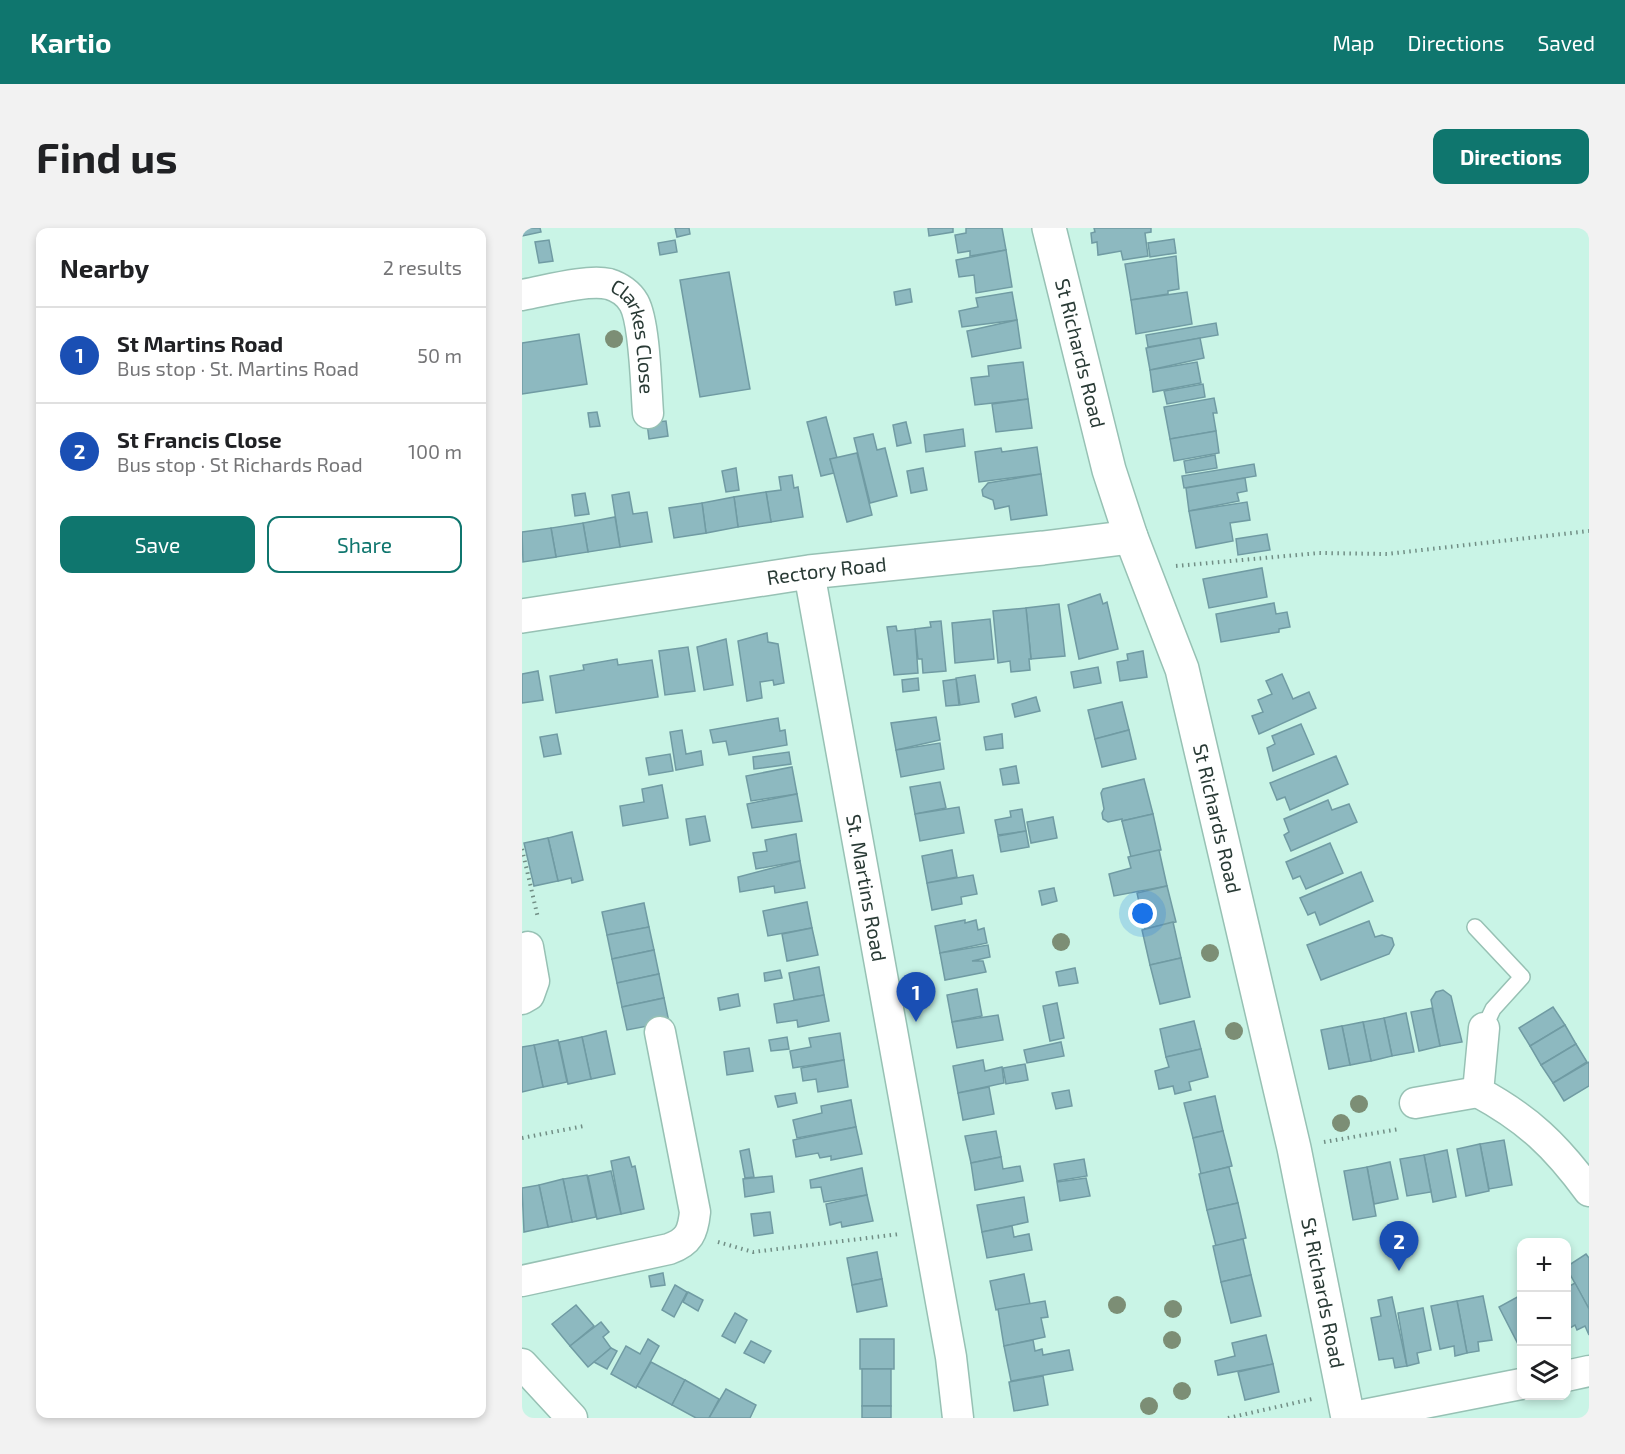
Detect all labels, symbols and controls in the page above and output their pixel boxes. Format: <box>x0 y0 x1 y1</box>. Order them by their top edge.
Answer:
text: Kartio <box>30 25 111 59</box>
text: Map <box>1332 30 1375 55</box>
text: Directions <box>1408 30 1504 55</box>
text: Saved <box>1537 30 1595 55</box>
button: Directions <box>1433 129 1589 184</box>
text: Find us <box>36 131 178 181</box>
text: Nearby <box>60 252 149 283</box>
text: 2 results <box>383 255 462 279</box>
street label: Clarkes Close <box>607 273 660 395</box>
street label: St Richards Road <box>1051 276 1111 430</box>
text: St Martins Road <box>117 330 283 356</box>
text: 1 <box>75 343 84 367</box>
text: 50 m <box>417 343 462 367</box>
text: Bus stop · St. Martins Road <box>117 356 359 380</box>
text: St Francis Close <box>117 426 282 452</box>
text: 2 <box>74 439 85 463</box>
text: 100 m <box>408 439 462 463</box>
text: Bus stop · St Richards Road <box>117 452 363 476</box>
button: Save <box>60 516 255 573</box>
button: Share <box>267 516 462 573</box>
street label: Rectory Road <box>765 551 888 589</box>
street label: St Richards Road <box>1189 741 1247 896</box>
street label: St. Martins Road <box>842 812 892 963</box>
your location <box>1128 899 1157 928</box>
pin: 1 <box>896 972 936 1022</box>
street label: St Richards Road <box>1297 1215 1351 1370</box>
pin: 2 <box>1380 1222 1418 1271</box>
map controls <box>1517 1238 1571 1400</box>
button: + <box>1517 1238 1571 1292</box>
button: − <box>1517 1292 1571 1346</box>
button: layers <box>1517 1346 1571 1400</box>

